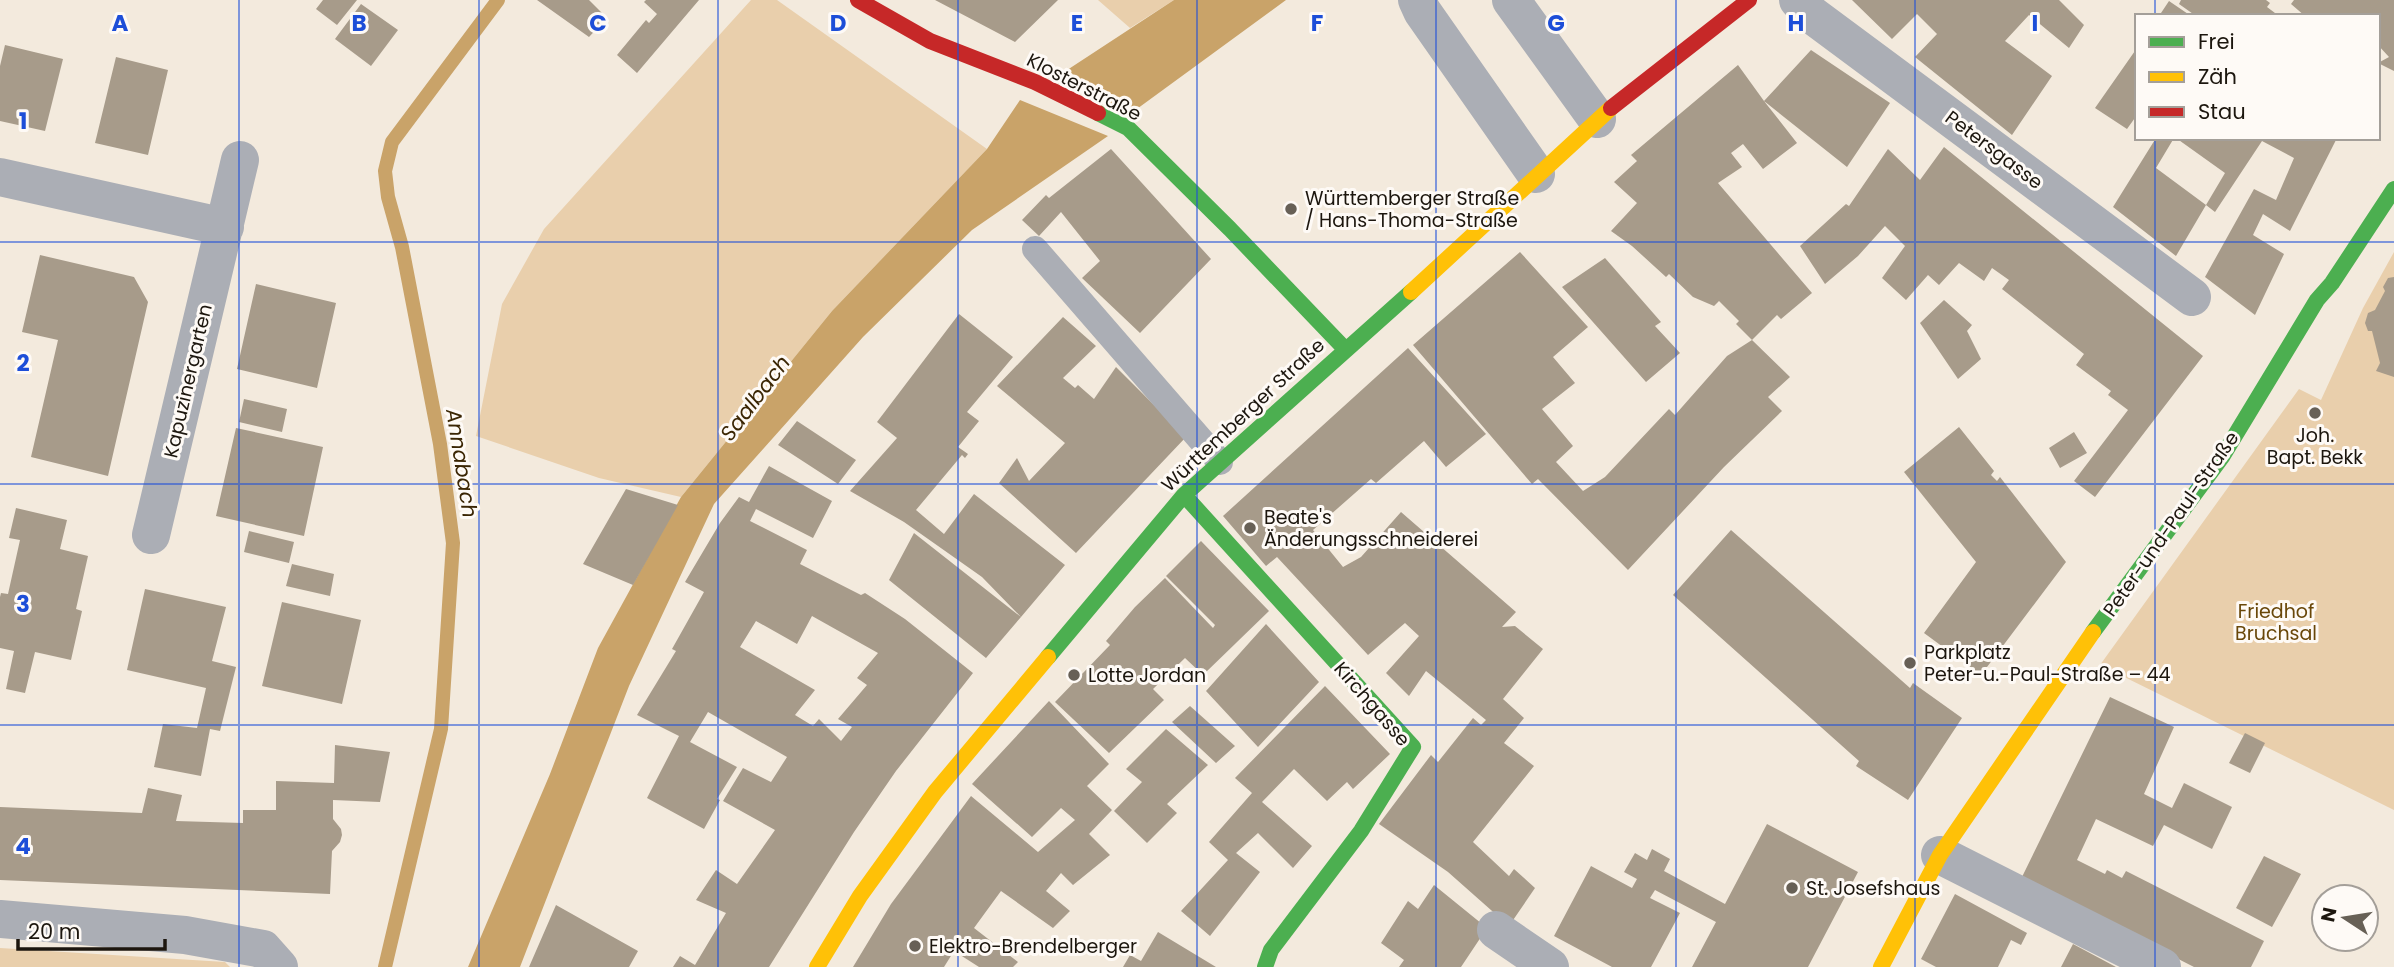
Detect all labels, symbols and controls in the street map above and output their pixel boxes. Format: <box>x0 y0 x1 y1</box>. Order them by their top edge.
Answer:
text: A <box>112 7 129 39</box>
text: B <box>351 7 367 39</box>
text: C <box>589 7 607 39</box>
text: D <box>830 7 846 39</box>
text: E <box>1071 7 1083 39</box>
text: F <box>1311 7 1323 39</box>
text: G <box>1547 7 1565 39</box>
text: H <box>1788 7 1804 39</box>
text: I <box>2032 7 2038 39</box>
legend <box>2135 14 2380 140</box>
text: Frei <box>2198 27 2235 56</box>
street label: Klosterstraße <box>1022 47 1146 127</box>
text: Zäh <box>2198 62 2237 91</box>
text: Stau <box>2198 97 2246 126</box>
street label: Petersgasse <box>1940 104 2048 196</box>
text: 1 <box>19 105 27 137</box>
place label: Württemberger Straße / Hans-Thoma-Straße <box>1305 185 1519 234</box>
marker: Württemberger Straße / Hans-Thoma-Straße <box>1283 201 1299 217</box>
street label: Kapuzinergarten <box>157 301 219 461</box>
street label: Württemberger Straße <box>1155 332 1331 498</box>
text: 2 <box>16 347 30 379</box>
water label: Saalbach <box>713 349 797 447</box>
marker: Joh. Bapt. Bekk <box>2307 405 2323 421</box>
water label: Annabach <box>439 406 485 519</box>
place label: Joh. Bapt. Bekk <box>2267 422 2363 471</box>
street label: Peter-und-Paul-Straße <box>2097 426 2245 622</box>
place label: Beate's Änderungsschneiderei <box>1264 504 1478 553</box>
marker: Beate's Änderungsschneiderei <box>1242 520 1258 536</box>
text: 3 <box>16 588 30 620</box>
park label: Friedhof Bruchsal <box>2235 598 2317 647</box>
place label: Parkplatz Peter-u.-Paul-Straße – 44 <box>1924 639 2170 688</box>
marker: Parkplatz Peter-u.-Paul-Straße – 44 <box>1902 655 1918 671</box>
street label: Kirchgasse <box>1328 656 1416 752</box>
place label: Lotte Jordan <box>1088 662 1206 689</box>
marker: Lotte Jordan <box>1066 667 1082 683</box>
text: 4 <box>15 830 31 862</box>
place label: St. Josefshaus <box>1806 875 1940 902</box>
marker: St. Josefshaus <box>1784 880 1800 896</box>
north arrow <box>2310 883 2380 953</box>
text: N <box>2314 905 2344 924</box>
scale bar <box>18 908 164 952</box>
text: 20 m <box>28 917 81 946</box>
place label: Elektro-Brendelberger <box>929 933 1137 960</box>
marker: Elektro-Brendelberger <box>907 938 923 954</box>

